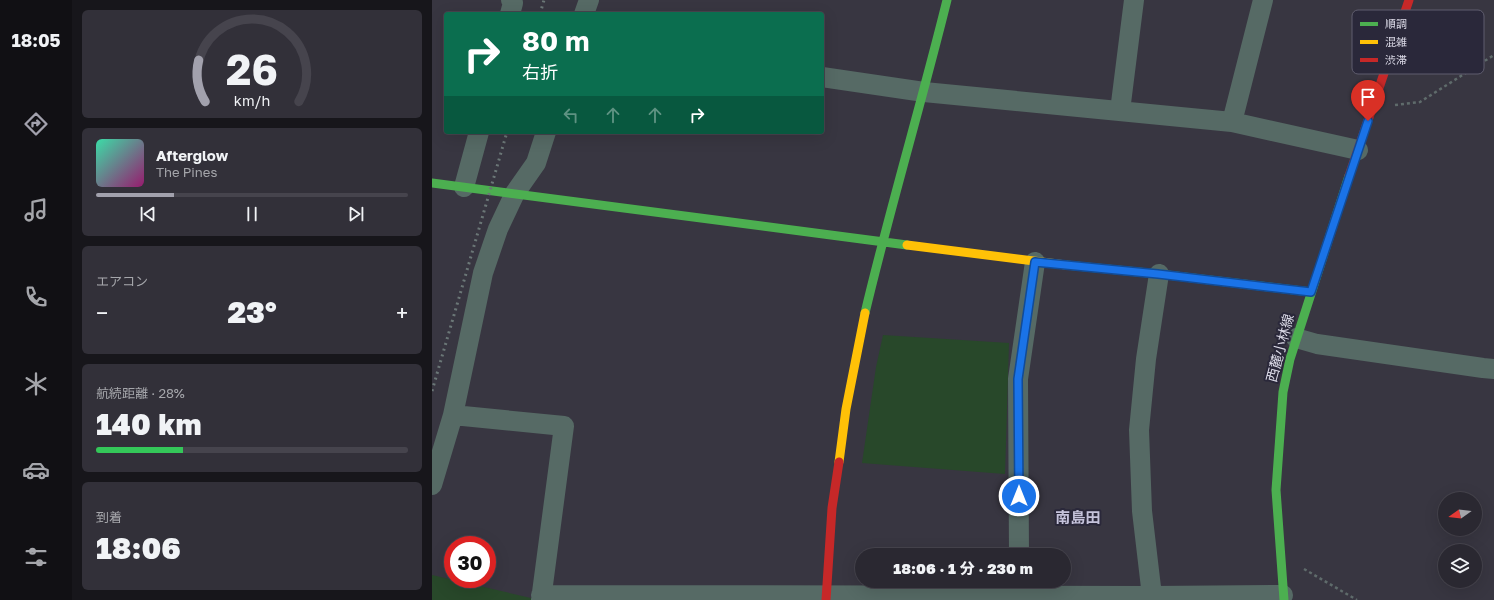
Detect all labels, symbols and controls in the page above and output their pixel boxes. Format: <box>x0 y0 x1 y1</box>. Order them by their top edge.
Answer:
legend <box>1352 10 1484 74</box>
text: 順調 <box>1385 17 1407 30</box>
text: 80 m <box>522 24 590 57</box>
icon: right <box>456 28 508 80</box>
text: 18:05 <box>11 29 61 51</box>
text: 混雑 <box>1385 35 1407 48</box>
text: 26 <box>226 44 278 94</box>
text: 渋滞 <box>1385 53 1407 66</box>
text: 右折 <box>522 61 558 83</box>
pin <box>1351 80 1385 121</box>
icon: arrive <box>1357 86 1379 108</box>
text: km/h <box>234 92 270 109</box>
icon: left <box>560 104 582 126</box>
icon: ahead <box>602 104 624 126</box>
icon: ahead <box>644 104 666 126</box>
icon: right <box>686 104 708 126</box>
icon: directions <box>22 110 50 138</box>
text: Afterglow <box>156 146 228 164</box>
text: The Pines <box>156 164 217 180</box>
icon: music <box>22 196 50 224</box>
icon: previous <box>137 203 159 225</box>
icon: pause <box>241 203 263 225</box>
icon: next <box>345 203 367 225</box>
text: エアコン <box>96 273 148 289</box>
icon: phone <box>22 283 50 311</box>
text: 23° <box>227 294 277 330</box>
text: − <box>96 299 108 326</box>
text: + <box>396 299 408 326</box>
street label: 西麓小林線 <box>1262 312 1297 384</box>
icon: climate <box>22 370 50 398</box>
text: 航続距離 · 28% <box>96 385 185 401</box>
text: 140 km <box>96 406 202 442</box>
icon: car <box>22 456 50 484</box>
position arrow <box>998 475 1040 517</box>
north arrow <box>1438 492 1482 536</box>
map controls <box>1438 492 1482 588</box>
district label: 南島田 <box>1055 508 1101 526</box>
text: 到着 <box>96 509 122 525</box>
text: 18:06 <box>96 530 181 566</box>
speed limit sign: 30 <box>444 536 496 588</box>
icon: filters <box>22 543 50 571</box>
button: layers <box>1438 544 1482 588</box>
text: 18:06 · 1 分 · 230 m <box>893 559 1033 577</box>

